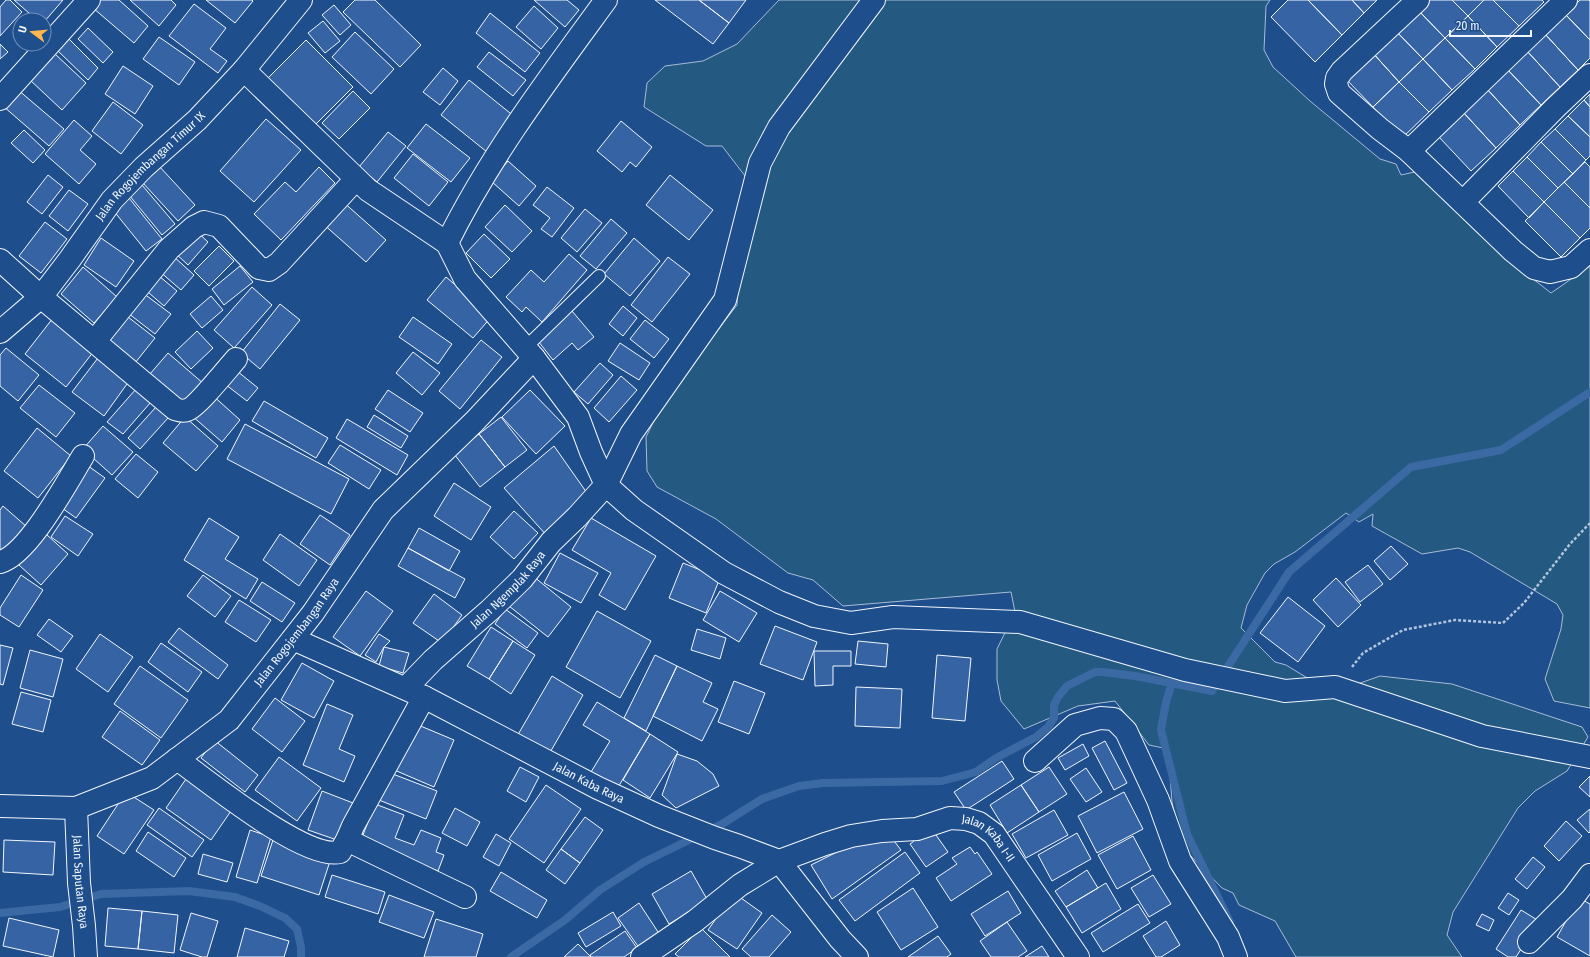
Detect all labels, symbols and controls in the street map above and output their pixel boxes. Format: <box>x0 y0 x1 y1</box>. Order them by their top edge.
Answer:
north arrow <box>12 12 52 52</box>
scale bar <box>1450 12 1531 38</box>
text: 20 m <box>1456 19 1480 33</box>
text: U <box>16 24 30 34</box>
street label: Jalan Rogojembangan Timur IX <box>93 109 208 223</box>
street label: Jalan Ngemplak Raya <box>467 548 548 631</box>
street label: Jalan Rogojembangan Raya <box>251 575 342 689</box>
street label: Jalan Kaba Raya <box>551 759 627 806</box>
street label: Jalan Kaba I-II <box>961 812 1018 864</box>
street label: Jalan Saputan Raya <box>70 835 91 929</box>

